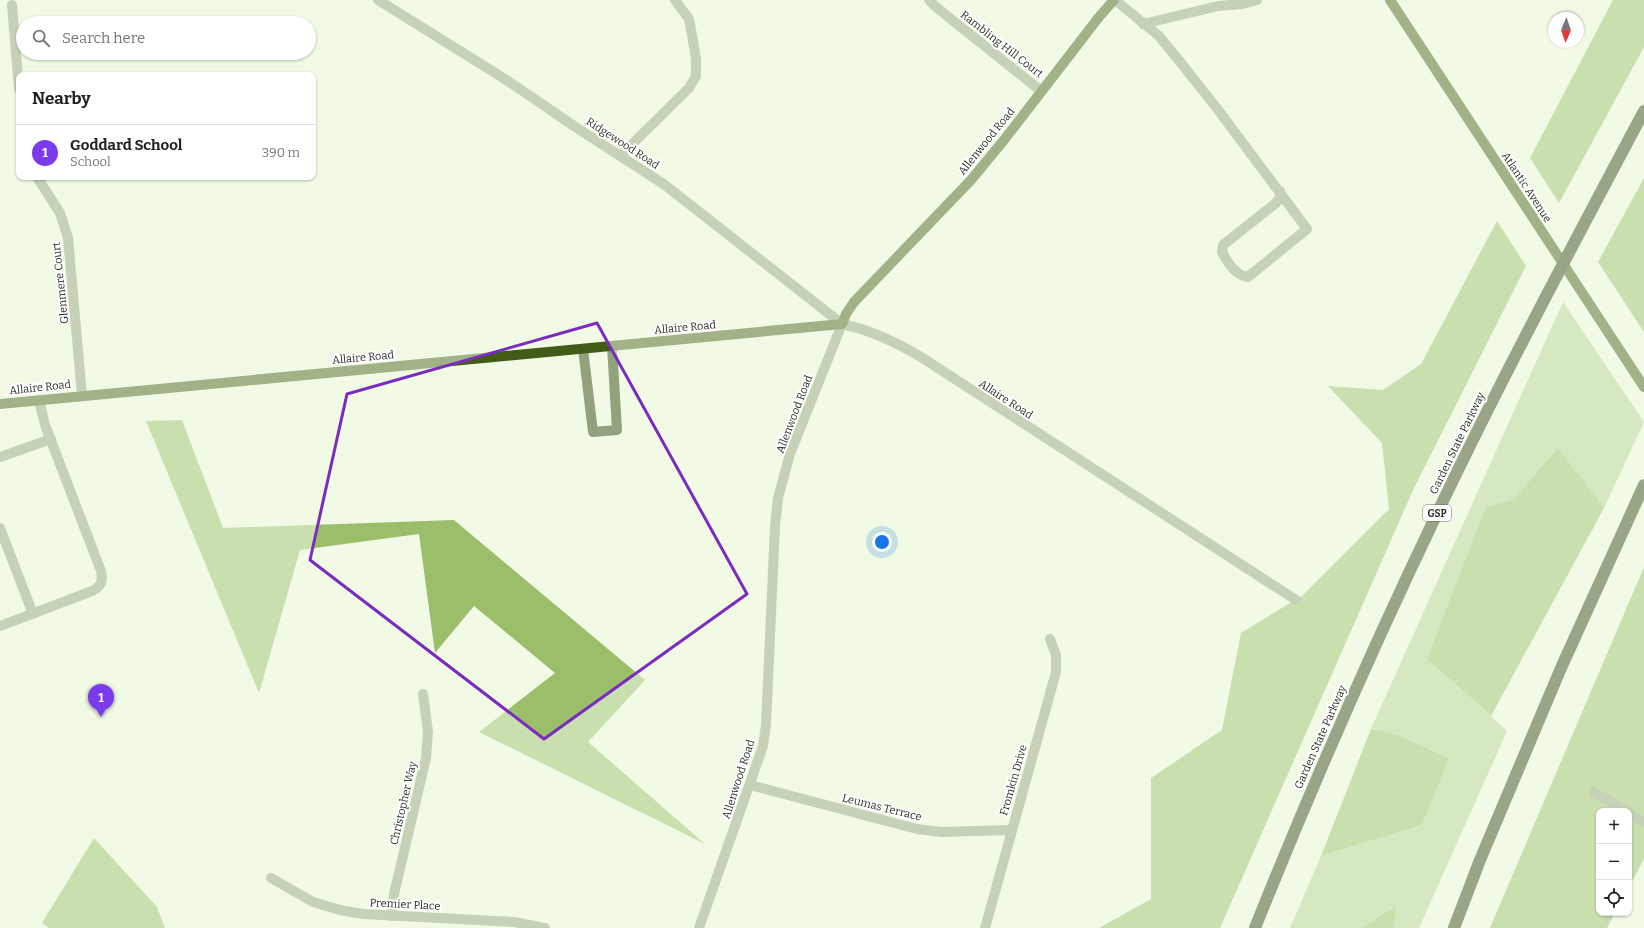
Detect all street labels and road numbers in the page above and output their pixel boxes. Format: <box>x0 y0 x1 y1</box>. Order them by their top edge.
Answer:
street label: Rambling Hill Court <box>958 8 1046 81</box>
street label: Allenwood Road <box>955 105 1018 177</box>
street label: Ridgewood Road <box>584 115 662 172</box>
street label: Atlantic Avenue <box>1499 150 1554 225</box>
street label: Glenmere Court <box>50 241 71 325</box>
street label: Allaire Road <box>654 318 717 337</box>
street label: Allaire Road <box>332 348 395 367</box>
street label: Allenwood Road <box>774 373 815 455</box>
street label: Allaire Road <box>976 377 1036 422</box>
street label: Allaire Road <box>9 378 72 397</box>
street label: Garden State Parkway <box>1427 390 1488 496</box>
road number: GSP <box>1423 505 1451 521</box>
street label: Garden State Parkway <box>1292 683 1349 791</box>
street label: Allenwood Road <box>720 737 758 820</box>
street label: Fromkin Drive <box>997 743 1030 817</box>
street label: Christopher Way <box>388 760 419 846</box>
street label: Leumas Terrace <box>841 791 923 824</box>
street label: Premier Place <box>369 896 441 913</box>

